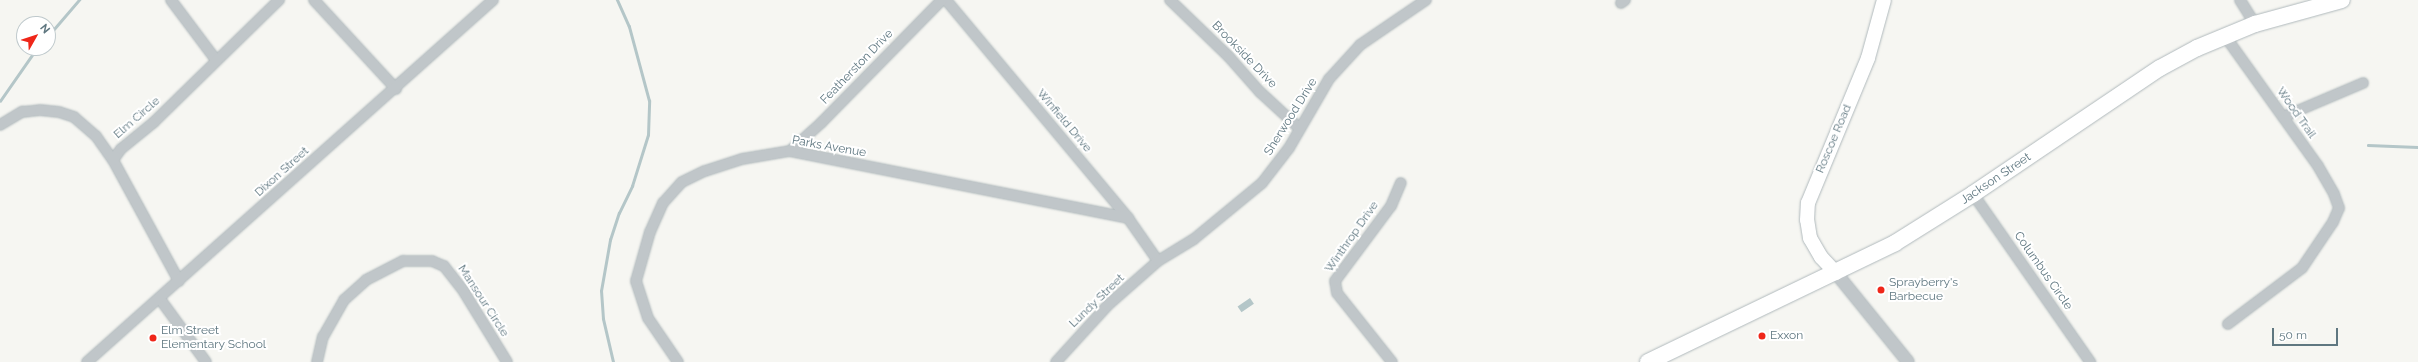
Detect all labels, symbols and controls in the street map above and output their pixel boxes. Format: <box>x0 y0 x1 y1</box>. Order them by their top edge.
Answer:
north arrow <box>16 16 56 56</box>
street label: Brookside Drive <box>1209 19 1279 91</box>
text: N <box>37 21 53 36</box>
street label: Featherston Drive <box>818 27 896 107</box>
street label: Sherwood Drive <box>1261 76 1321 158</box>
street label: Wood Trail <box>2273 85 2319 141</box>
street label: Winfield Drive <box>1034 87 1094 155</box>
street label: Elm Circle <box>111 94 163 142</box>
street label: Roscoe Road <box>1813 103 1855 175</box>
street label: Parks Avenue <box>791 133 867 161</box>
street label: Dixon Street <box>252 144 312 200</box>
street label: Jackson Street <box>1958 150 2034 208</box>
street label: Winthrop Drive <box>1322 199 1382 275</box>
street label: Columbus Circle <box>2011 229 2075 313</box>
street label: Mansour Circle <box>454 262 512 340</box>
street label: Lundy Street <box>1066 271 1128 331</box>
place label: Sprayberry's Barbecue <box>1889 276 1958 304</box>
marker: Sprayberry's Barbecue <box>1876 285 1886 295</box>
scale bar <box>2274 320 2340 346</box>
place label: Elm Street Elementary School <box>161 324 266 352</box>
text: 50 m <box>2279 328 2307 342</box>
place label: Exxon <box>1770 329 1803 343</box>
marker: Exxon <box>1757 331 1767 341</box>
marker: Elm Street Elementary School <box>148 333 158 343</box>

